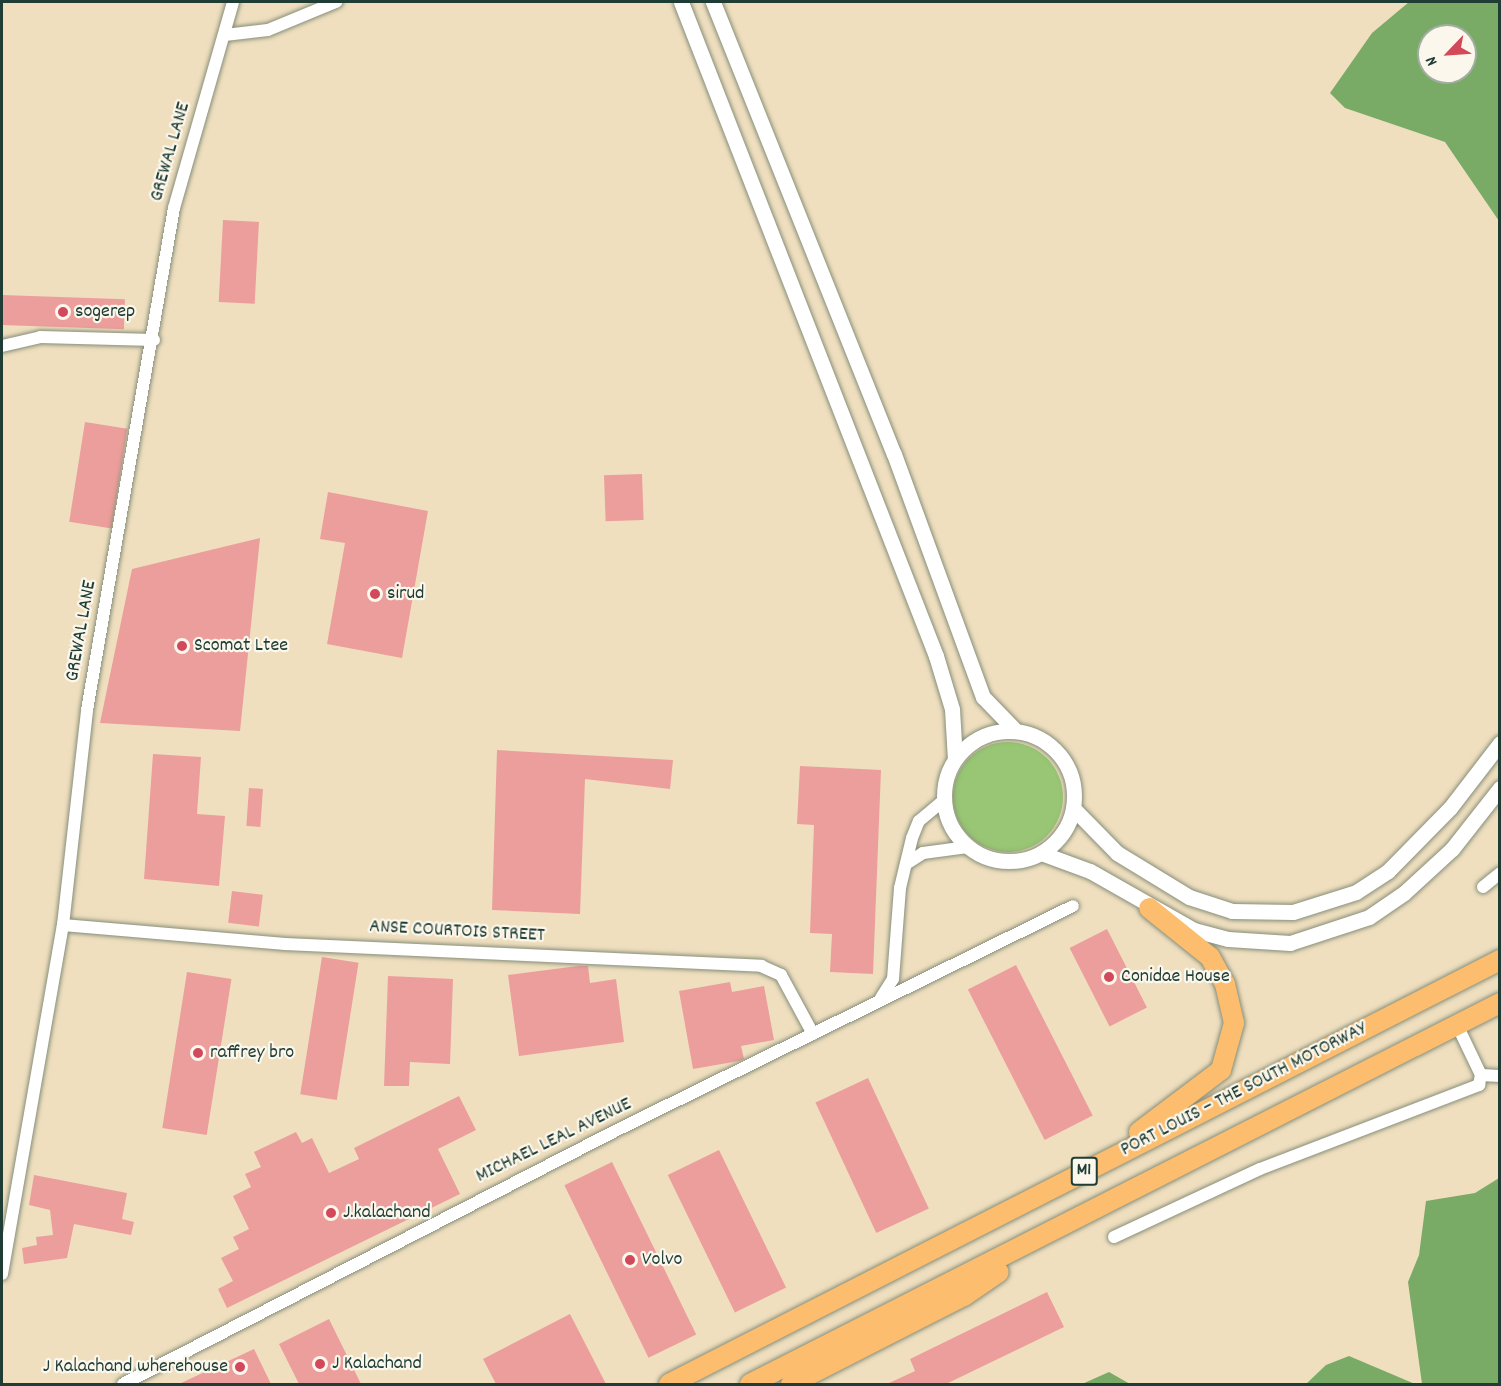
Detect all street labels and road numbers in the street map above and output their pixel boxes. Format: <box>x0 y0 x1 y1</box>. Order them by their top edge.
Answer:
street label: GREWAL LANE <box>145 100 197 204</box>
street label: GREWAL LANE <box>61 579 103 683</box>
street label: ANSE COURTOIS STREET <box>369 915 545 949</box>
street label: PORT LOUIS – THE SOUTH MOTORWAY <box>1117 1017 1371 1163</box>
street label: MICHAEL LEAL AVENUE <box>472 1093 636 1189</box>
road number: M1 <box>1070 1156 1098 1186</box>

